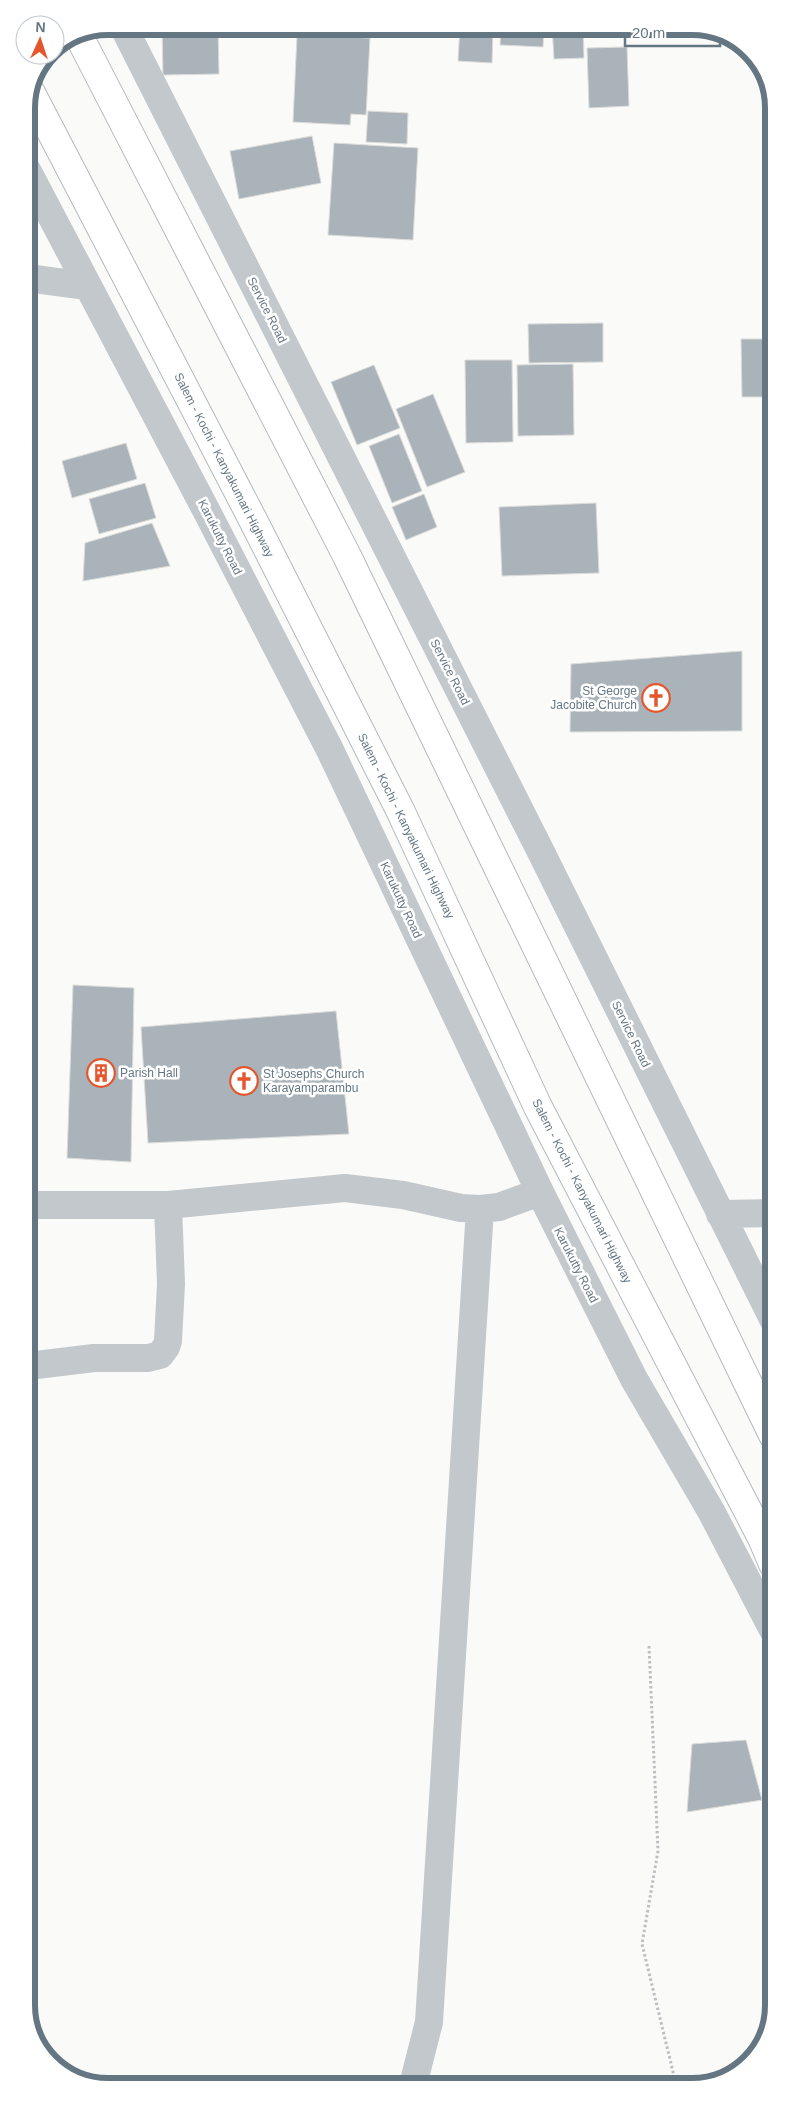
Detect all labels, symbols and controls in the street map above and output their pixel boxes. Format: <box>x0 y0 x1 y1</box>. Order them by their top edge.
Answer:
north arrow <box>15 15 65 65</box>
scale bar <box>625 15 720 47</box>
text: N <box>35 19 46 35</box>
text: 20 m <box>632 24 665 41</box>
street label: Service Road <box>244 275 290 345</box>
street label: Salem - Kochi - Kanyakumari Highway <box>171 371 277 559</box>
street label: Karukutty Road <box>195 497 245 577</box>
street label: Service Road <box>427 637 473 707</box>
church icon: St George Jacobite Church <box>641 683 671 713</box>
place label: St George Jacobite Church <box>550 684 637 712</box>
street label: Salem - Kochi - Kanyakumari Highway <box>355 731 457 921</box>
street label: Karukutty Road <box>377 860 425 940</box>
street label: Service Road <box>609 999 653 1069</box>
building icon: Parish Hall <box>86 1058 116 1088</box>
place label: Parish Hall <box>120 1066 178 1080</box>
church icon: St Josephs Church Karayamparambu <box>229 1066 259 1096</box>
place label: St Josephs Church Karayamparambu <box>263 1067 364 1095</box>
street label: Salem - Kochi - Kanyakumari Highway <box>529 1097 635 1285</box>
street label: Karukutty Road <box>551 1225 601 1305</box>

